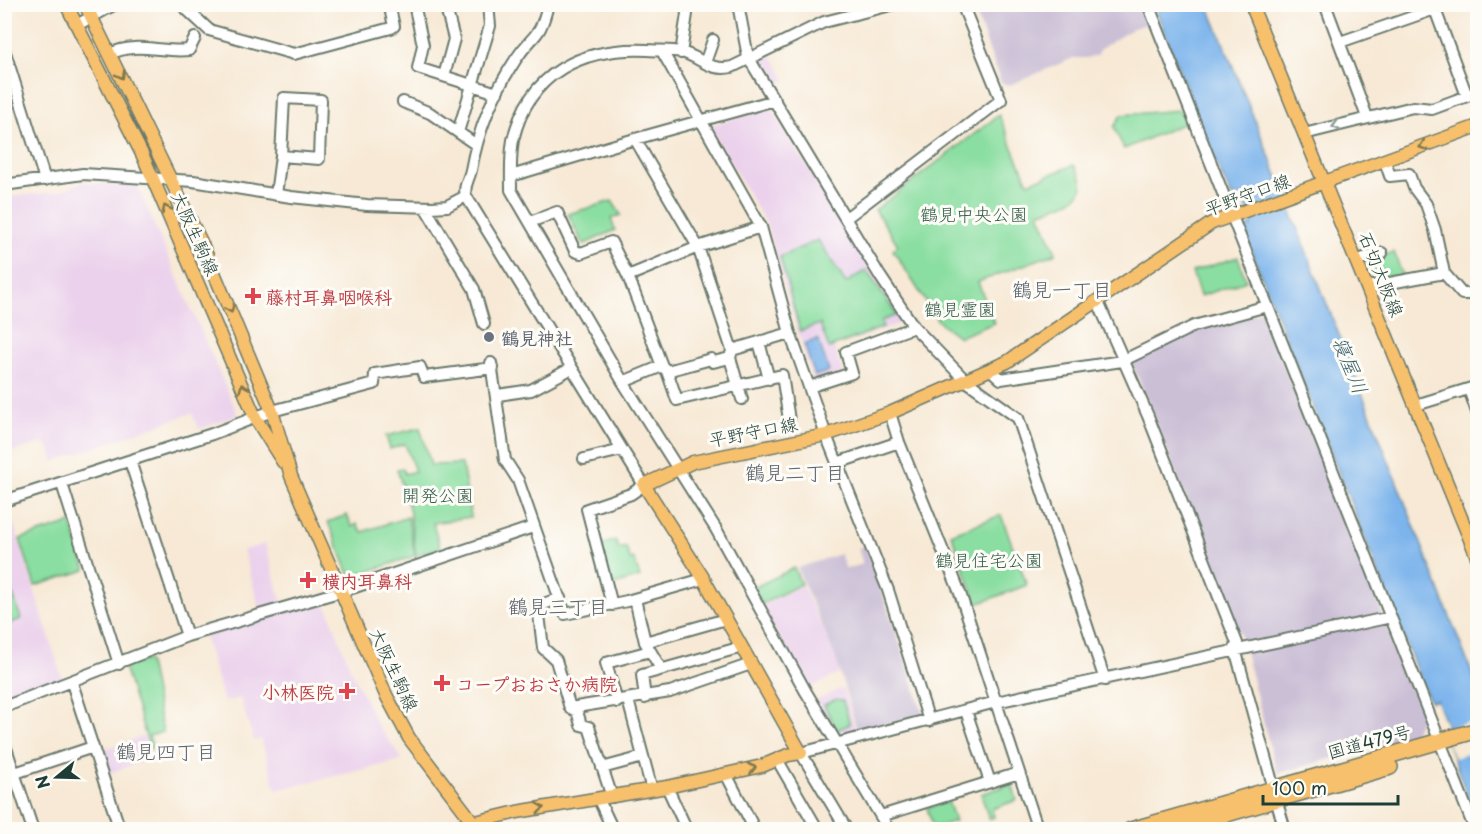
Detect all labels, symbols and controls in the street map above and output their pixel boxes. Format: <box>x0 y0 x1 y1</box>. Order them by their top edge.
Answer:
one-way arrow <box>114 69 125 80</box>
one-way arrow <box>1331 118 1341 131</box>
one-way arrow <box>1418 139 1428 152</box>
street label: 平野守口線 <box>1200 166 1294 222</box>
street label: 大阪生駒線 <box>165 186 227 280</box>
park label: 鶴見中央公園 <box>920 200 1028 227</box>
one-way arrow <box>161 204 173 215</box>
street label: 石切大阪線 <box>1353 227 1411 321</box>
district label: 鶴見一丁目 <box>1012 274 1112 304</box>
place label: 藤村耳鼻咽喉科 <box>266 283 392 310</box>
marker: 藤村耳鼻咽喉科 <box>244 287 262 305</box>
park label: 鶴見霊園 <box>924 295 996 322</box>
one-way arrow <box>223 303 235 314</box>
place label: 鶴見神社 <box>501 324 573 351</box>
marker: 鶴見神社 <box>482 330 496 344</box>
water label: 寝屋川 <box>1326 332 1376 398</box>
one-way arrow <box>238 383 250 394</box>
street label: 平野守口線 <box>706 409 800 453</box>
district label: 鶴見二丁目 <box>745 457 845 487</box>
park label: 開発公園 <box>402 481 474 508</box>
park label: 鶴見住宅公園 <box>935 546 1043 573</box>
place label: 横内耳鼻科 <box>322 567 412 594</box>
marker: 横内耳鼻科 <box>299 571 317 589</box>
district label: 鶴見三丁目 <box>508 591 608 621</box>
street label: 大阪生駒線 <box>364 623 426 715</box>
place label: コープおおさか病院 <box>456 670 617 697</box>
marker: コープおおさか病院 <box>433 674 451 692</box>
place label: 小林医院 <box>262 678 334 705</box>
marker: 小林医院 <box>338 682 356 700</box>
street label: 国道479号 <box>1324 717 1414 765</box>
district label: 鶴見四丁目 <box>116 736 216 766</box>
north arrow <box>27 747 87 807</box>
one-way arrow <box>747 763 757 776</box>
scale bar <box>1263 768 1398 806</box>
text: N <box>28 772 55 792</box>
text: 100 m <box>1272 774 1327 801</box>
one-way arrow <box>536 803 545 815</box>

